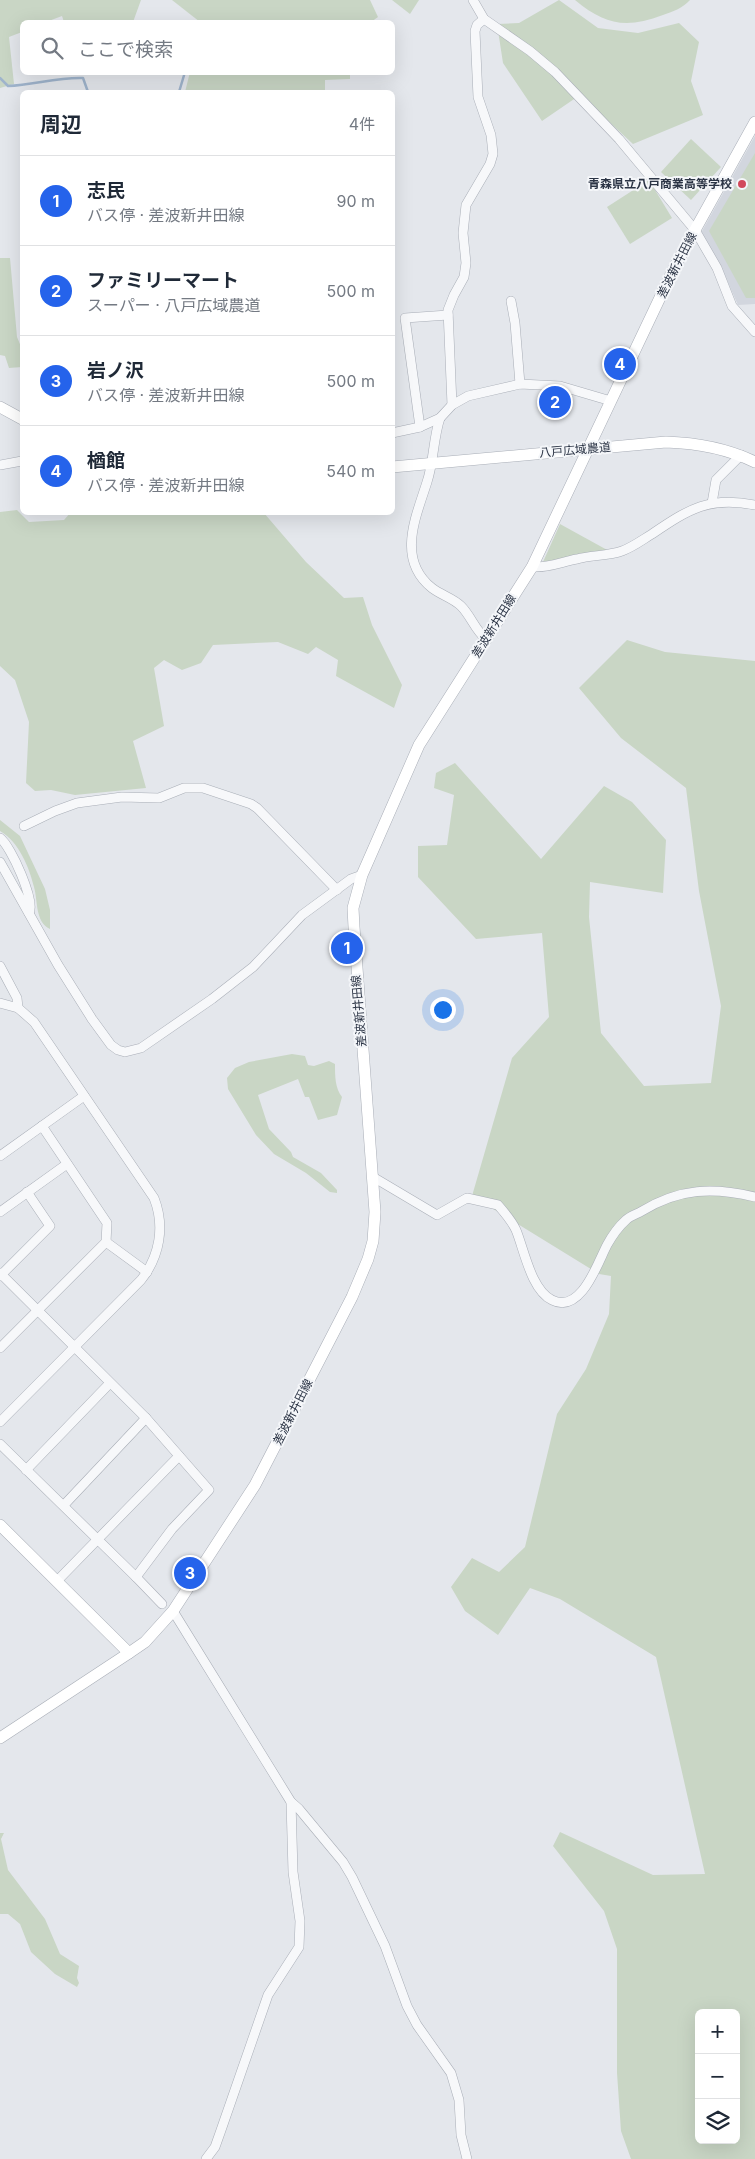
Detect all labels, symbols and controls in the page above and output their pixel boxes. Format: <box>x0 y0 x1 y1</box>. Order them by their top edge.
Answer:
search box <box>20 20 395 75</box>
icon: search <box>38 34 66 62</box>
text: ここで検索 <box>78 38 173 61</box>
text: 周辺 <box>40 112 82 137</box>
text: 4件 <box>349 114 375 134</box>
place label: 青森県立八戸商業高等学校 <box>588 176 732 191</box>
marker: 青森県立八戸商業高等学校 <box>736 178 748 190</box>
text: 志民 <box>87 179 125 202</box>
text: 1 <box>53 191 59 211</box>
text: 90 m <box>336 191 375 211</box>
text: バス停 · 差波新井田線 <box>87 205 245 225</box>
street label: 差波新井田線 <box>654 229 700 300</box>
text: ファミリーマート <box>87 269 239 292</box>
text: 2 <box>51 281 61 301</box>
text: 500 m <box>327 281 375 301</box>
text: スーパー · 八戸広域農道 <box>87 295 260 315</box>
pin: 4 <box>604 345 636 383</box>
text: 岩ノ沢 <box>87 359 144 382</box>
text: 3 <box>51 371 61 391</box>
text: 500 m <box>327 371 375 391</box>
pin: 2 <box>539 383 571 421</box>
text: バス停 · 差波新井田線 <box>87 385 245 405</box>
street label: 八戸広域農道 <box>538 439 611 460</box>
text: 楢館 <box>87 449 125 472</box>
text: 4 <box>51 461 61 481</box>
text: 540 m <box>326 461 375 481</box>
text: バス停 · 差波新井田線 <box>87 475 245 495</box>
street label: 差波新井田線 <box>468 591 519 660</box>
pin: 1 <box>331 929 363 967</box>
street label: 差波新井田線 <box>348 975 369 1048</box>
your location <box>430 997 456 1023</box>
street label: 差波新井田線 <box>270 1376 316 1447</box>
pin: 3 <box>174 1554 206 1592</box>
map controls <box>695 2009 740 2144</box>
button: + <box>695 2009 740 2054</box>
button: − <box>695 2054 740 2099</box>
button: layers <box>695 2099 740 2144</box>

